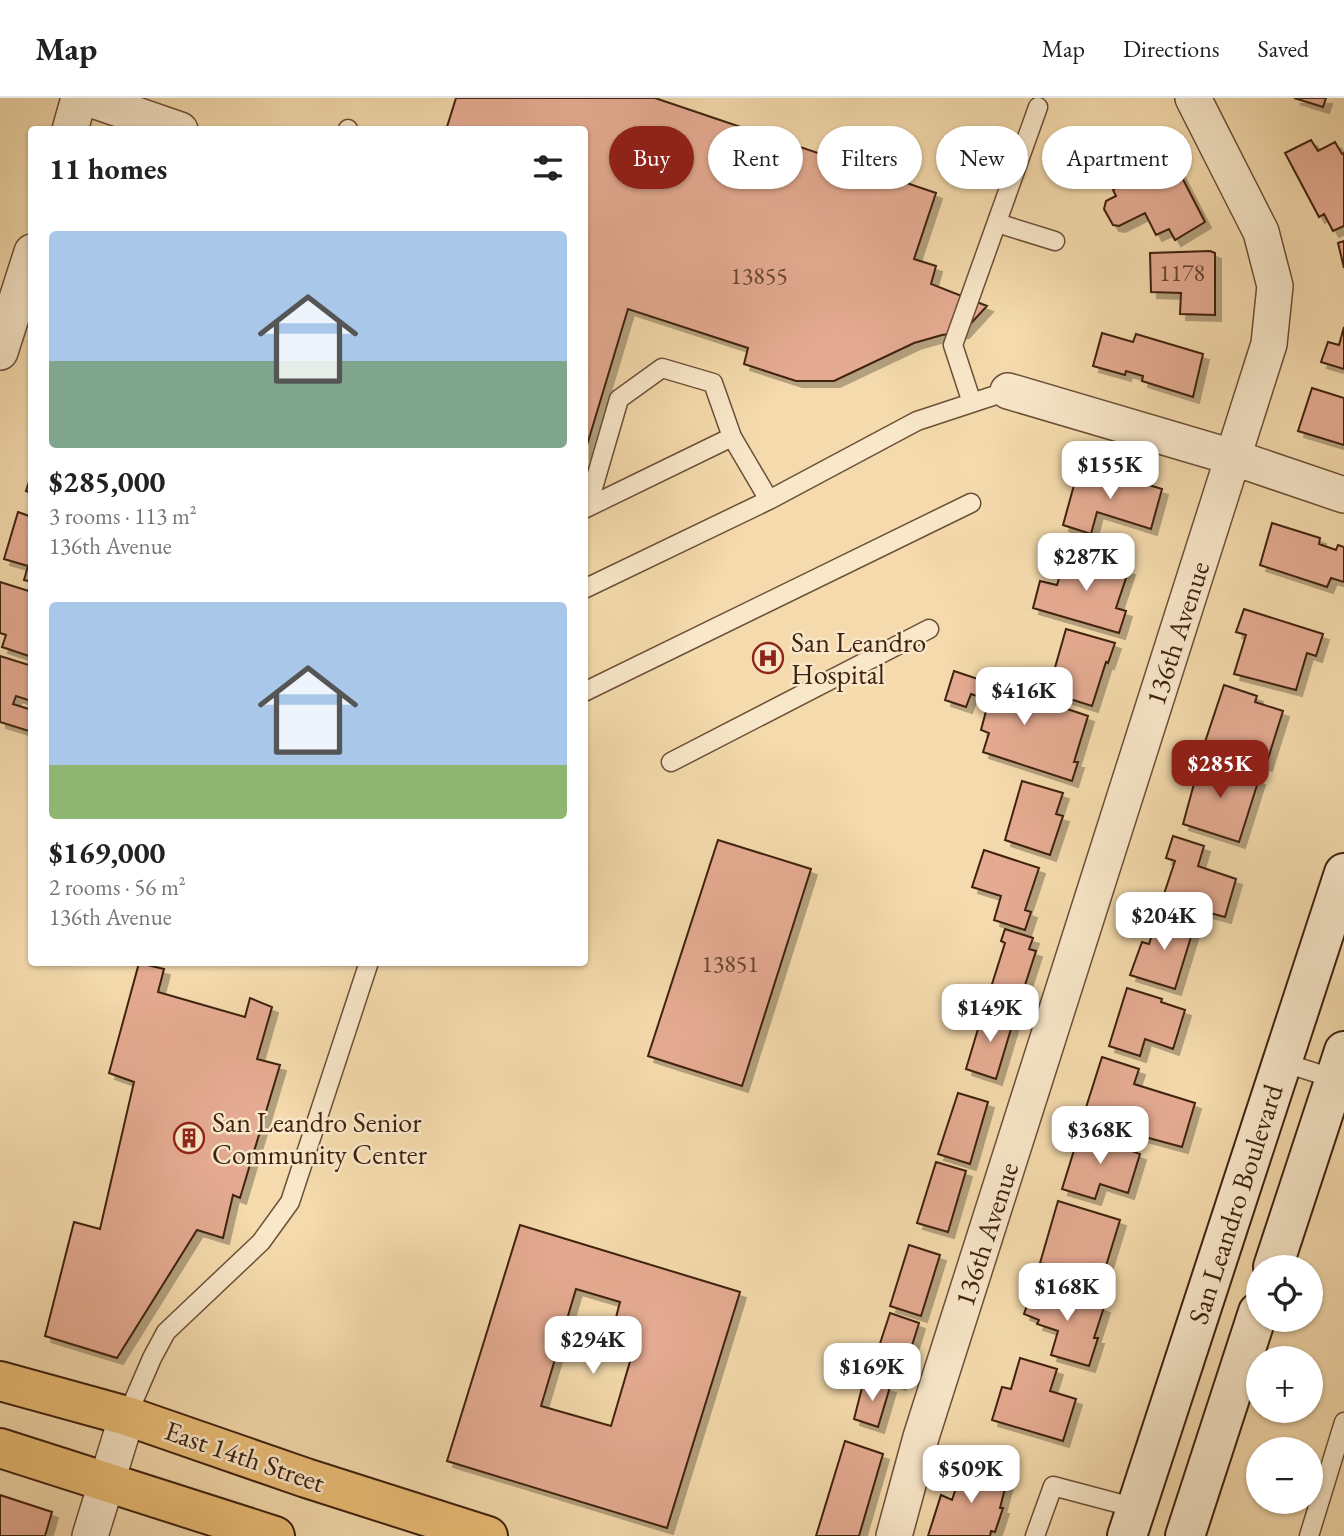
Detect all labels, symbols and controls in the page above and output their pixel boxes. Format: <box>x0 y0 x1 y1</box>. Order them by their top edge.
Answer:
text: Map <box>35 27 97 70</box>
text: Map <box>1042 33 1085 64</box>
text: Directions <box>1123 33 1220 64</box>
text: Saved <box>1258 33 1309 64</box>
chip: Buy <box>609 126 694 189</box>
chip: Rent <box>708 126 803 189</box>
chip: Filters <box>817 126 922 189</box>
chip: New <box>936 126 1028 189</box>
chip: Apartment <box>1042 126 1192 189</box>
text: 11 homes <box>49 149 167 188</box>
icon: filters <box>529 149 567 187</box>
house number: 1178 <box>1159 257 1205 288</box>
house number: 13855 <box>730 260 788 291</box>
icon: home <box>245 276 371 402</box>
pin: $155K <box>1061 442 1159 501</box>
text: $155K <box>1078 449 1142 479</box>
text: $285,000 <box>49 462 165 501</box>
text: 3 rooms · 113 m² <box>49 501 197 531</box>
text: 136th Avenue <box>49 531 172 561</box>
pin: $287K <box>1037 533 1135 593</box>
text: $287K <box>1054 541 1118 571</box>
street label: 136th Avenue <box>1137 556 1217 710</box>
place label: San Leandro Hospital <box>791 624 926 692</box>
hospital icon: San Leandro Hospital <box>751 641 785 675</box>
icon: home <box>245 647 371 773</box>
pin: $416K <box>975 668 1073 727</box>
text: $416K <box>992 675 1056 705</box>
pin: $285K <box>1171 740 1269 800</box>
text: $285K <box>1188 748 1252 778</box>
text: $169,000 <box>49 833 165 872</box>
text: 2 rooms · 56 m² <box>49 872 186 902</box>
pin: $204K <box>1115 892 1213 952</box>
text: $204K <box>1132 900 1196 930</box>
text: 136th Avenue <box>49 902 172 932</box>
house number: 13851 <box>701 948 759 979</box>
pin: $149K <box>941 984 1039 1044</box>
text: $149K <box>958 992 1022 1022</box>
street label: San Leandro Boulevard <box>1179 1079 1291 1328</box>
place label: San Leandro Senior Community Center <box>212 1104 428 1172</box>
pin: $368K <box>1051 1107 1149 1166</box>
text: $368K <box>1068 1114 1132 1144</box>
building icon: San Leandro Senior Community Center <box>172 1121 206 1155</box>
street label: 136th Avenue <box>946 1157 1026 1311</box>
map controls <box>1246 1255 1323 1514</box>
button: locate <box>1246 1255 1323 1332</box>
pin: $168K <box>1018 1264 1116 1323</box>
text: $168K <box>1035 1271 1099 1301</box>
pin: $294K <box>544 1316 642 1376</box>
text: $294K <box>561 1324 625 1354</box>
pin: $169K <box>823 1344 921 1403</box>
button: + <box>1246 1346 1323 1423</box>
text: $169K <box>840 1351 904 1381</box>
street label: East 14th Street <box>160 1412 330 1500</box>
button: − <box>1246 1437 1323 1514</box>
pin: $509K <box>922 1446 1020 1505</box>
text: $509K <box>939 1453 1003 1483</box>

